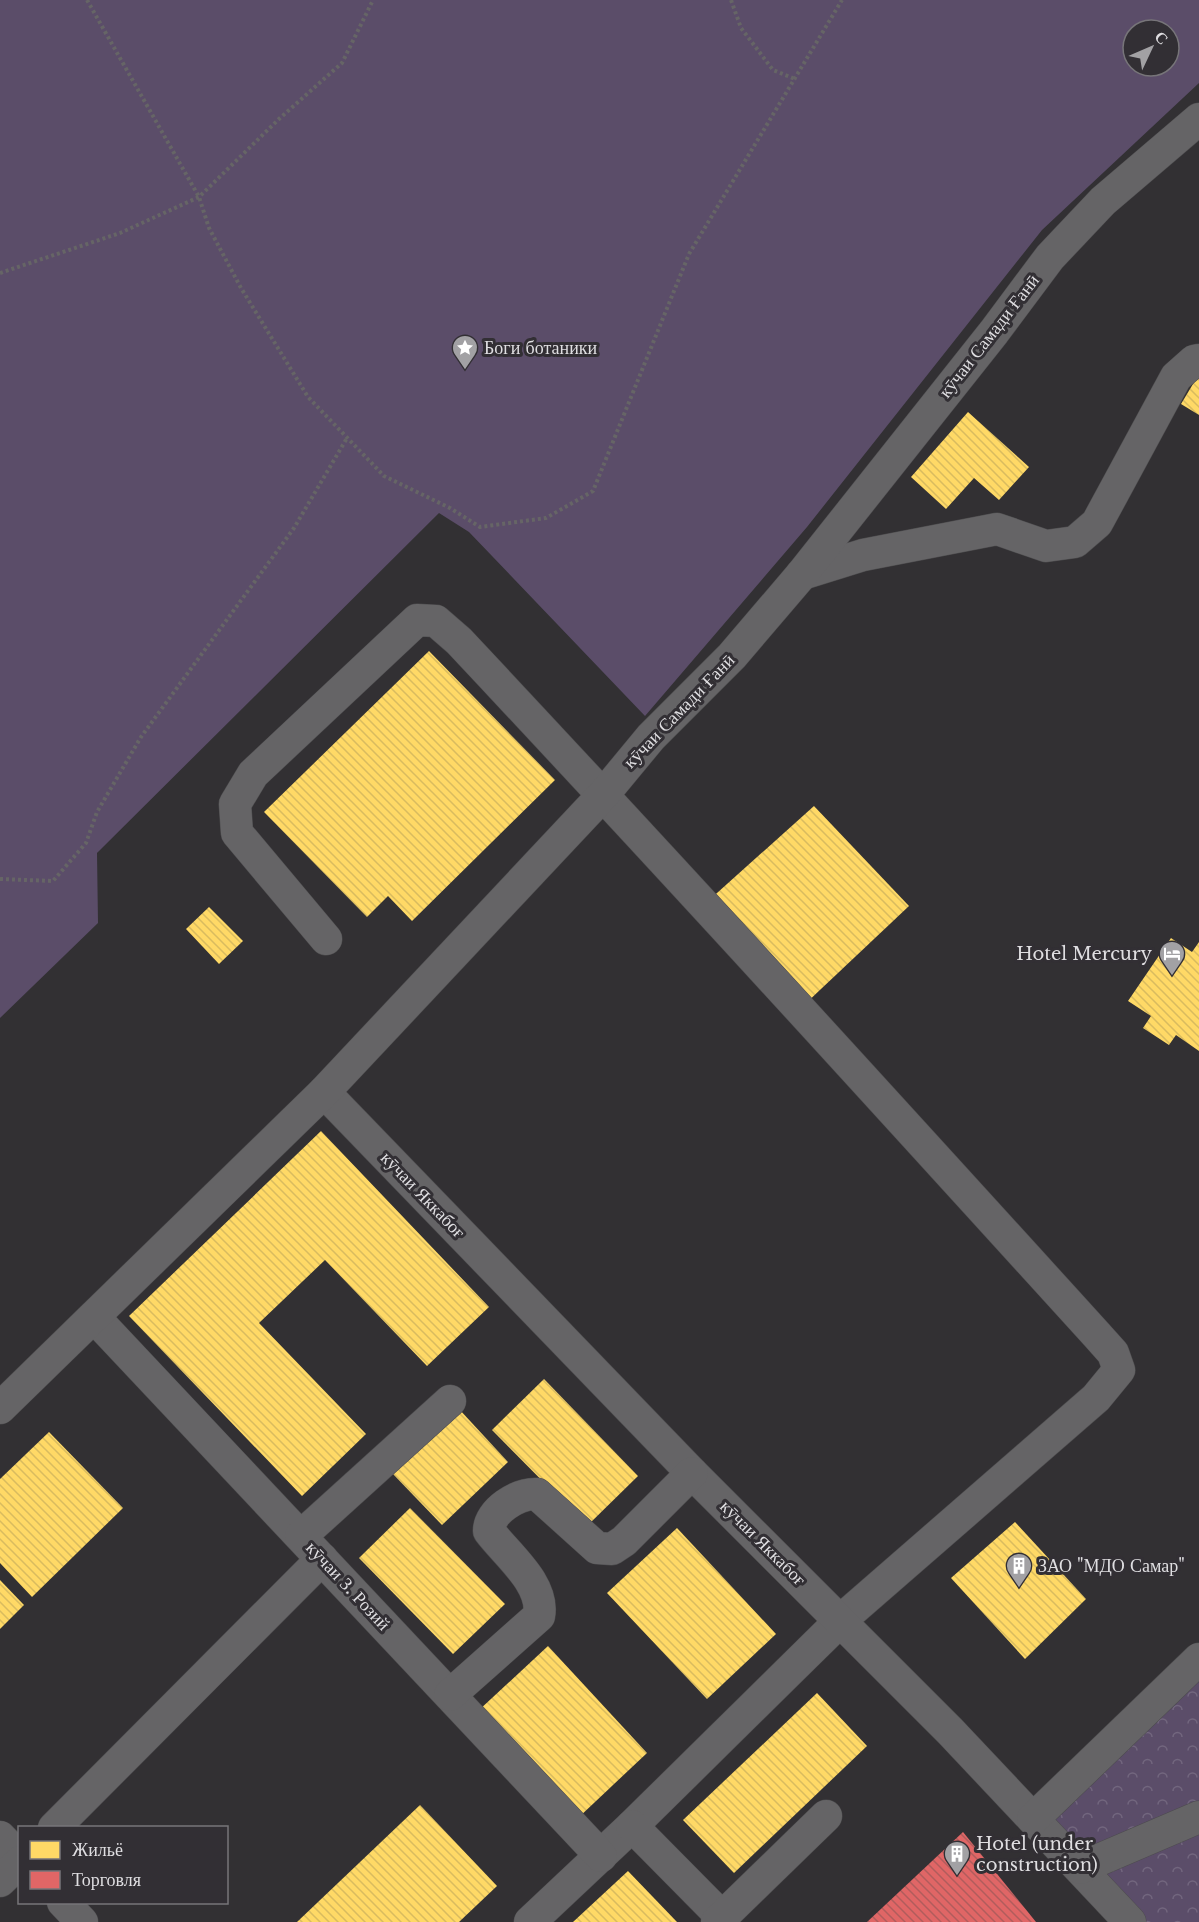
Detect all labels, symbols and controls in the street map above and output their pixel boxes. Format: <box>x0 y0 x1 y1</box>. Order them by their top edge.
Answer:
north arrow <box>1121 18 1181 78</box>
text: С <box>1151 26 1173 49</box>
street label: кӯчаи Самади Ғанӣ <box>934 270 1044 402</box>
place icon: Боги ботаники <box>450 333 480 371</box>
place label: Боги ботаники <box>484 337 598 359</box>
street label: кӯчаи Самади Ғанӣ <box>619 649 739 773</box>
hotel icon: Hotel Mercury <box>1157 939 1187 977</box>
place label: Hotel Mercury <box>1016 943 1152 965</box>
street label: кӯчаи Яккабоғ <box>376 1147 470 1243</box>
street label: кӯчаи Яккабоғ <box>716 1496 810 1590</box>
street label: кӯчаи З. Розий <box>301 1537 395 1635</box>
building icon: ЗАО "МДО Самар" <box>1004 1551 1034 1589</box>
place label: ЗАО "МДО Самар" <box>1038 1555 1185 1577</box>
legend <box>18 1826 228 1904</box>
place label: Hotel (under construction) <box>976 1833 1098 1876</box>
text: Жильё <box>72 1839 123 1861</box>
building icon: Hotel (under construction) <box>942 1839 972 1877</box>
text: Торговля <box>72 1869 141 1891</box>

